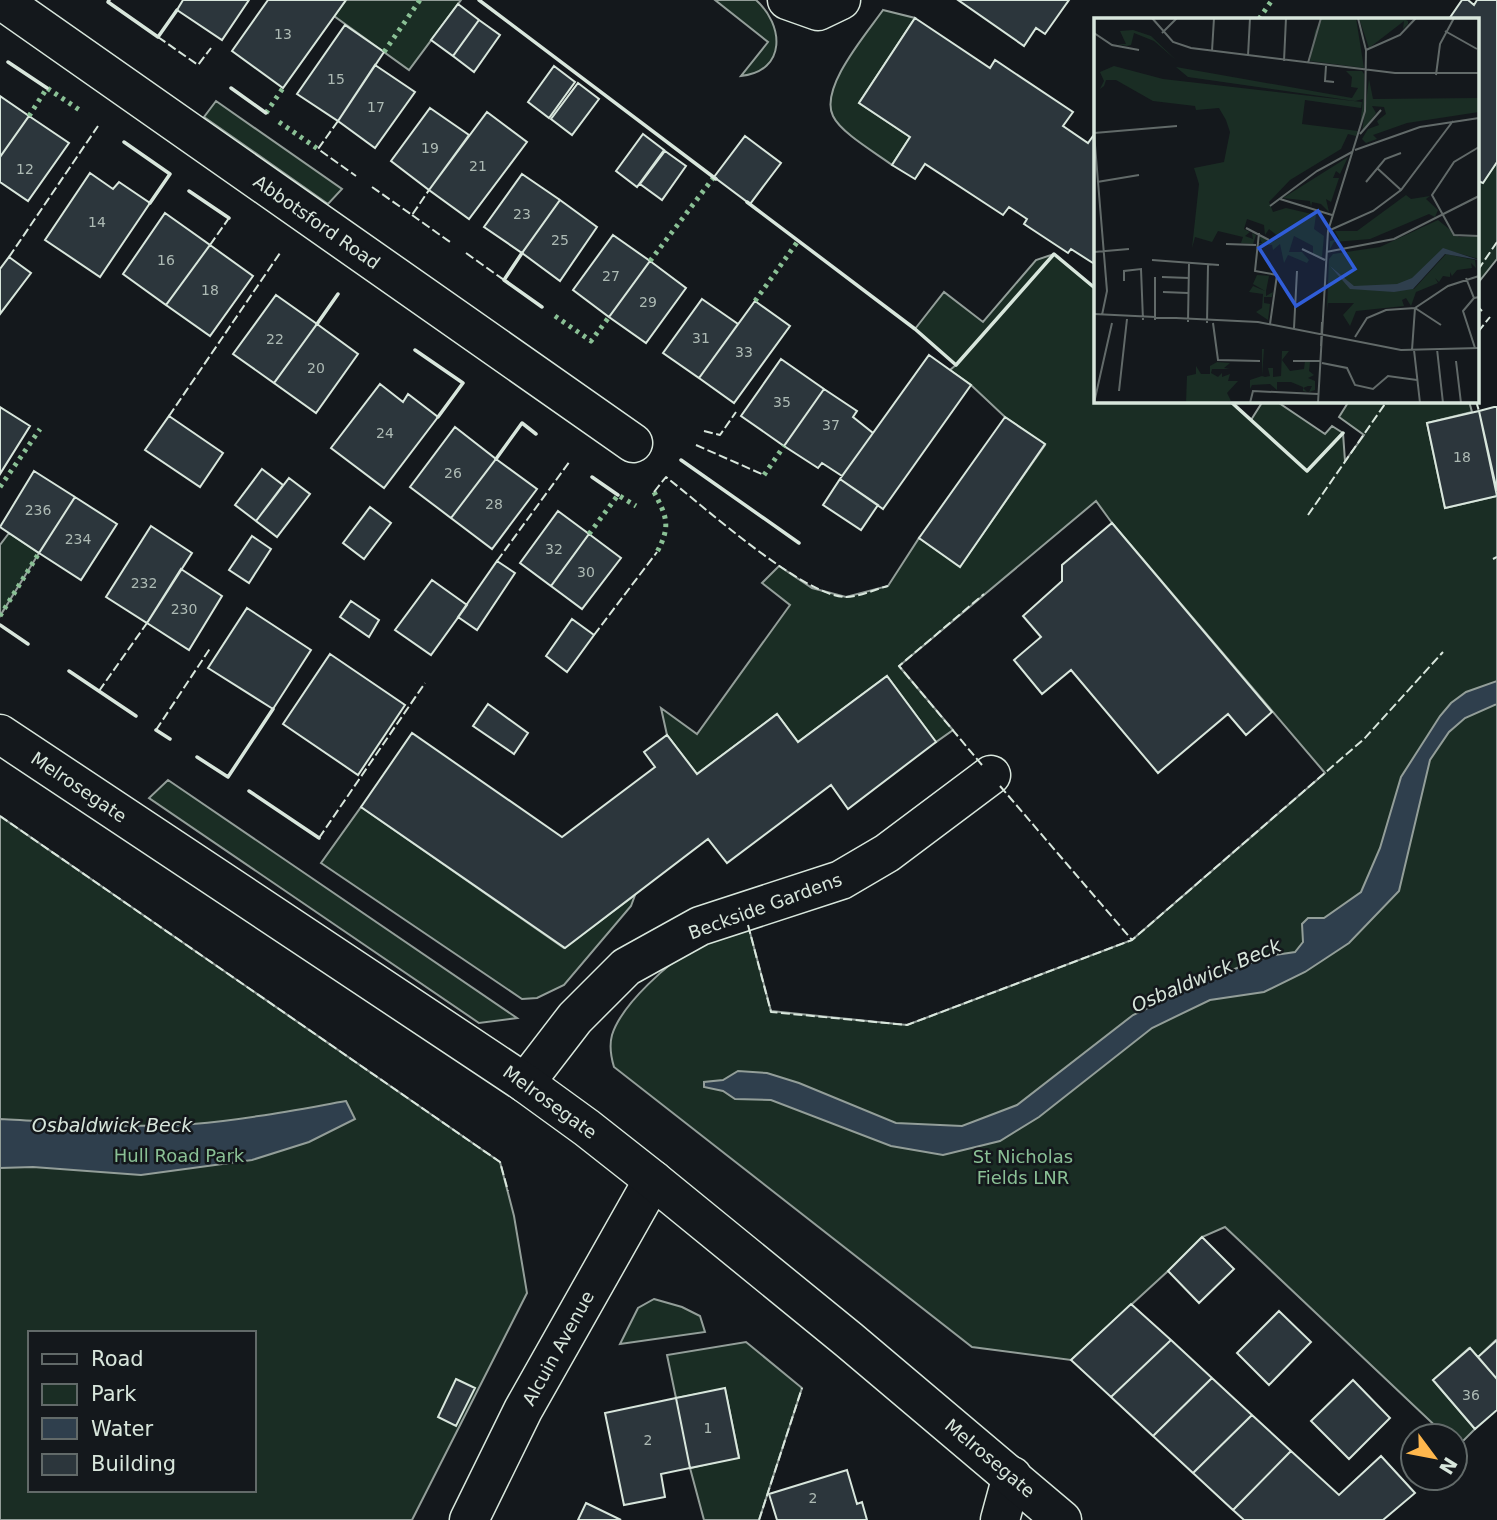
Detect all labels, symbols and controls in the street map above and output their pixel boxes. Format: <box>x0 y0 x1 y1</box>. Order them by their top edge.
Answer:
inset map <box>1094 18 1480 402</box>
house number: 13 <box>274 26 292 42</box>
house number: 15 <box>327 71 345 87</box>
house number: 17 <box>367 99 385 115</box>
house number: 19 <box>421 140 439 156</box>
house number: 21 <box>469 158 487 174</box>
house number: 12 <box>16 161 34 177</box>
street label: Abbotsford Road <box>250 171 384 273</box>
house number: 23 <box>513 206 531 222</box>
house number: 14 <box>88 214 106 230</box>
house number: 25 <box>551 232 569 248</box>
house number: 16 <box>157 252 175 268</box>
house number: 27 <box>602 268 620 284</box>
house number: 18 <box>201 282 219 298</box>
house number: 29 <box>639 294 657 310</box>
house number: 31 <box>692 330 710 346</box>
house number: 22 <box>266 331 284 347</box>
house number: 33 <box>735 344 753 360</box>
house number: 20 <box>307 360 325 376</box>
house number: 35 <box>773 394 791 410</box>
house number: 37 <box>822 417 840 433</box>
house number: 24 <box>376 425 394 441</box>
house number: 18 <box>1453 449 1471 465</box>
house number: 26 <box>444 465 462 481</box>
house number: 28 <box>485 496 503 512</box>
house number: 236 <box>25 502 51 518</box>
house number: 234 <box>65 531 91 547</box>
house number: 32 <box>545 541 563 557</box>
house number: 30 <box>577 564 595 580</box>
house number: 232 <box>131 575 157 591</box>
house number: 230 <box>171 601 197 617</box>
street label: Melrosegate <box>27 747 131 827</box>
street label: Beckside Gardens <box>685 868 845 944</box>
water label: Osbaldwick Beck <box>1128 933 1285 1016</box>
street label: Melrosegate <box>499 1061 601 1143</box>
water label: Osbaldwick Beck <box>32 1114 193 1136</box>
park label: Hull Road Park <box>114 1145 245 1166</box>
park label: St Nicholas Fields LNR <box>973 1146 1073 1188</box>
street label: Alcuin Avenue <box>518 1287 598 1409</box>
legend <box>28 1331 256 1492</box>
text: Road <box>91 1347 144 1371</box>
text: Park <box>91 1382 137 1406</box>
house number: 36 <box>1462 1387 1480 1403</box>
street label: Melrosegate <box>941 1414 1039 1502</box>
text: Water <box>91 1417 153 1441</box>
house number: 1 <box>704 1420 712 1436</box>
north arrow <box>1399 1422 1469 1492</box>
house number: 2 <box>644 1432 652 1448</box>
text: Building <box>91 1452 176 1476</box>
text: N <box>1435 1453 1462 1479</box>
house number: 2 <box>809 1490 817 1506</box>

